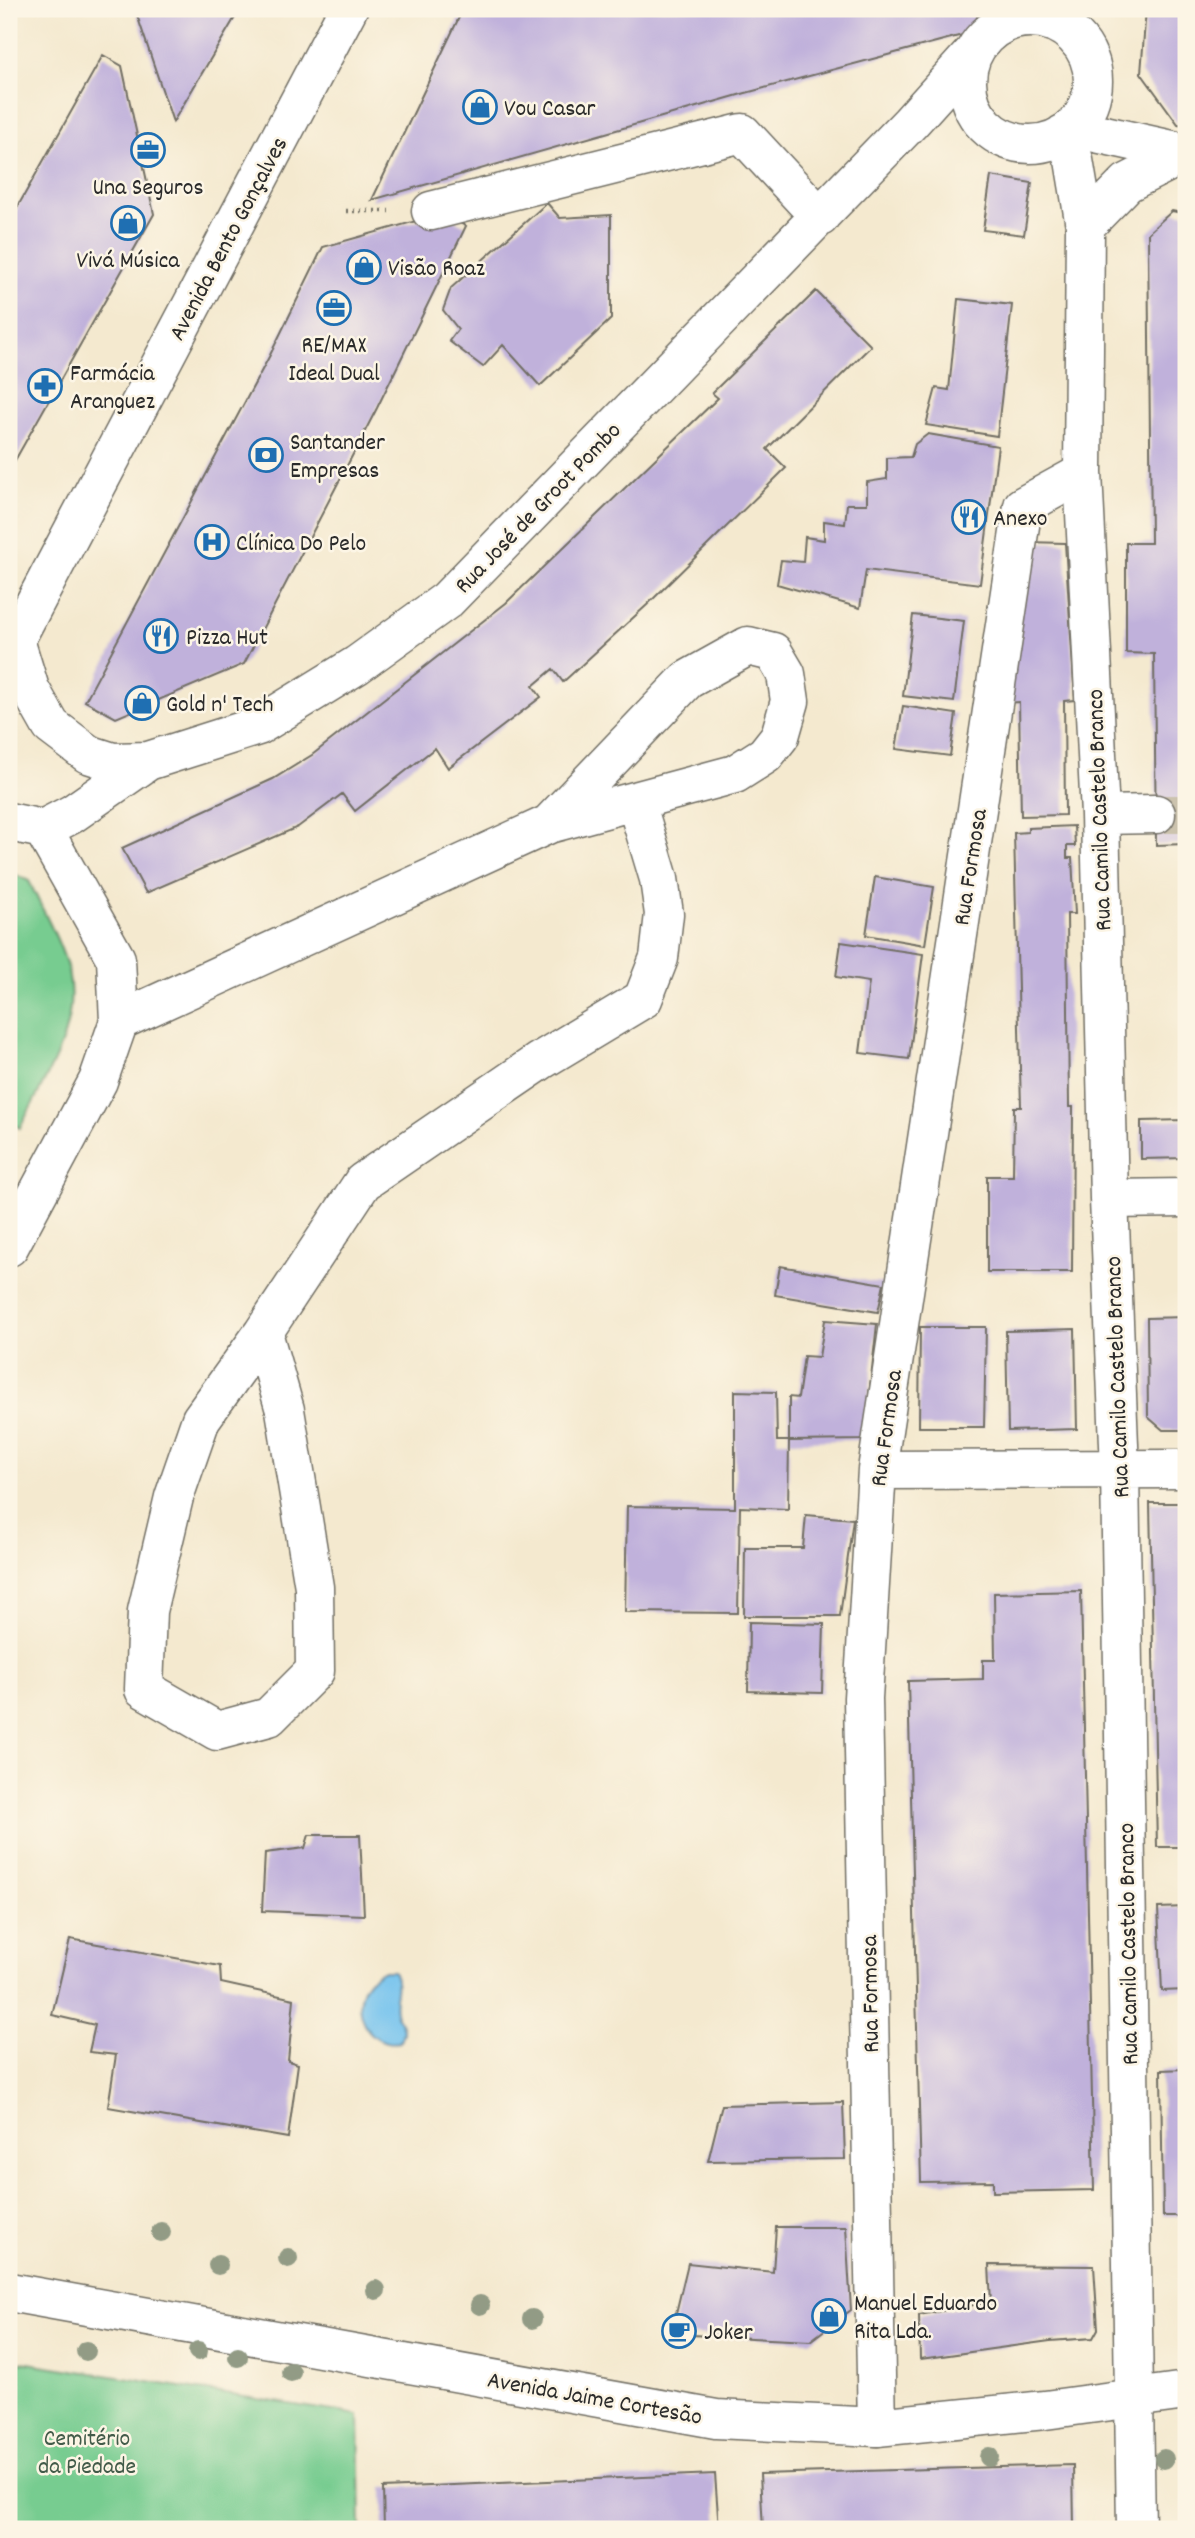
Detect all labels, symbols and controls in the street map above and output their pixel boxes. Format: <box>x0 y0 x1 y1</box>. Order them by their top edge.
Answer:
shop icon: Vou Casar <box>461 88 499 126</box>
place label: Vou Casar <box>504 93 596 127</box>
office icon: Una Seguros <box>129 131 167 169</box>
street label: Avenida Bento Gonçalves <box>161 131 298 347</box>
place label: Una Seguros <box>92 172 204 206</box>
shop icon: Vivá Música <box>109 204 147 242</box>
place label: Vivá Música <box>76 245 180 279</box>
shop icon: Visão Roaz <box>345 248 383 286</box>
place label: Visão Roaz <box>388 253 485 287</box>
office icon: RE/MAX Ideal Dual <box>315 289 353 327</box>
place label: RE/MAX Ideal Dual <box>288 330 380 392</box>
place label: Farmácia Aranguez <box>70 358 155 420</box>
pharmacy icon: Farmácia Aranguez <box>26 367 64 405</box>
street label: Rua José de Groot Pombo <box>448 416 630 603</box>
place label: Santander Empresas <box>290 427 385 489</box>
bank icon: Santander Empresas <box>247 436 285 474</box>
restaurant icon: Anexo <box>950 498 988 536</box>
place label: Anexo <box>993 503 1047 537</box>
hospital icon: Clínica Do Pelo <box>193 523 231 561</box>
place label: Clínica Do Pelo <box>236 528 366 562</box>
restaurant icon: Pizza Hut <box>142 617 180 655</box>
place label: Pizza Hut <box>186 622 268 656</box>
shop icon: Gold n' Tech <box>123 684 161 722</box>
street label: Rua Camilo Castelo Branco <box>1080 688 1122 931</box>
place label: Gold n' Tech <box>166 689 273 723</box>
street label: Rua Formosa <box>946 806 998 928</box>
street label: Rua Camilo Castelo Branco <box>1098 1255 1140 1498</box>
street label: Rua Formosa <box>863 1367 913 1489</box>
street label: Rua Camilo Castelo Branco <box>1111 1823 1149 2065</box>
street label: Rua Formosa <box>854 1934 890 2053</box>
place label: Manuel Eduardo Rita Lda. <box>854 2288 997 2350</box>
shop icon: Manuel Eduardo Rita Lda. <box>810 2297 848 2335</box>
cafe icon: Joker <box>660 2312 698 2350</box>
place label: Joker <box>704 2317 753 2351</box>
street label: Avenida Jaime Cortesão <box>484 2364 705 2436</box>
park label: Cemitério da Piedade <box>38 2423 136 2485</box>

